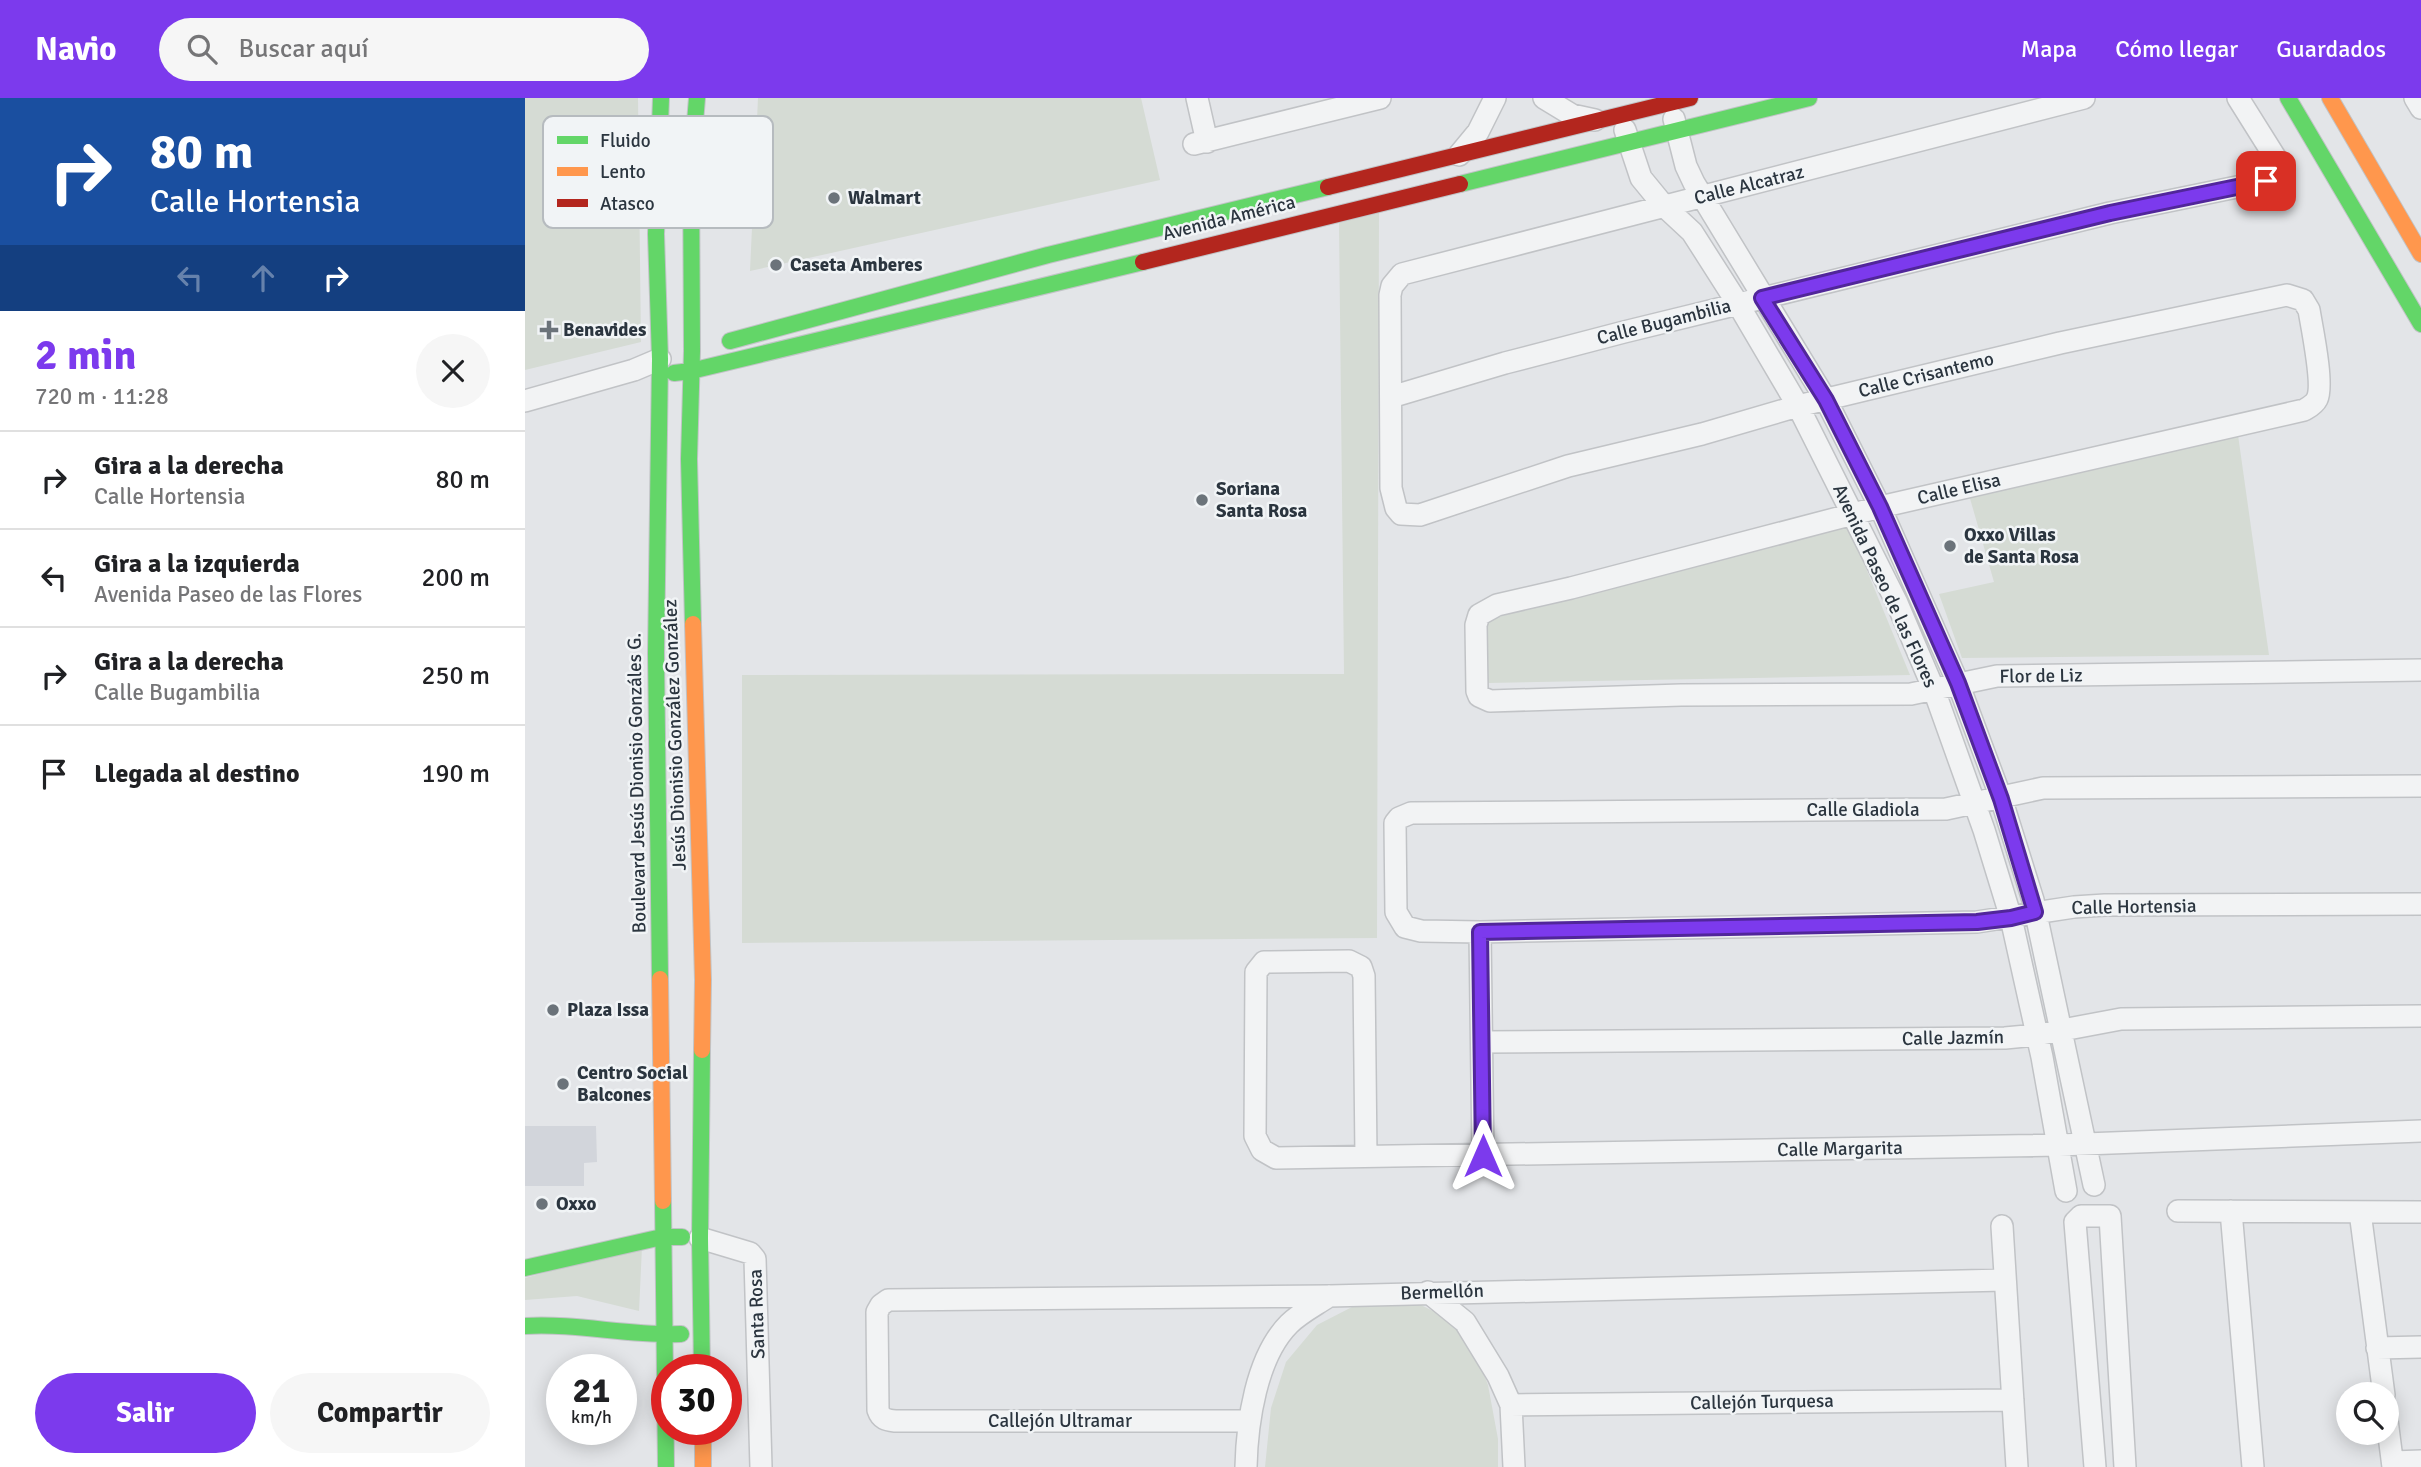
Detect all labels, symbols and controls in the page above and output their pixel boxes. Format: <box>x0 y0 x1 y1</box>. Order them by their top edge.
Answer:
search box <box>159 18 649 81</box>
text: Navio <box>35 29 117 70</box>
icon: search <box>183 30 221 68</box>
text: Buscar aquí <box>239 33 369 65</box>
text: Mapa <box>2021 34 2077 64</box>
text: Cómo llegar <box>2115 34 2238 64</box>
text: Guardados <box>2276 34 2386 64</box>
legend <box>543 116 773 228</box>
text: 80 m <box>150 122 253 182</box>
icon: right <box>35 126 126 217</box>
text: Fluido <box>600 129 651 153</box>
pin <box>2236 151 2296 211</box>
text: Lento <box>600 160 646 184</box>
street label: Calle Alcatraz <box>1692 160 1806 210</box>
icon: arrive <box>2247 162 2285 200</box>
text: Calle Hortensia <box>150 182 361 221</box>
place label: Walmart <box>848 186 921 210</box>
marker: Walmart <box>826 190 842 206</box>
street label: Avenida América <box>1160 190 1298 246</box>
text: Atasco <box>600 192 655 216</box>
place label: Caseta Amberes <box>790 253 922 277</box>
marker: Caseta Amberes <box>768 257 784 273</box>
icon: left <box>171 259 209 297</box>
icon: ahead <box>244 259 282 297</box>
icon: right <box>317 259 355 297</box>
street label: Calle Bugambilia <box>1594 294 1734 350</box>
place label: Benavides <box>563 318 646 342</box>
marker: Benavides <box>541 322 557 338</box>
text: 2 min <box>35 330 136 381</box>
button: close <box>416 334 490 408</box>
street label: Calle Crisantemo <box>1856 347 1996 403</box>
text: 720 m · 11:28 <box>35 382 169 411</box>
text: Gira a la derecha <box>94 450 284 482</box>
icon: right <box>35 461 73 499</box>
text: 80 m <box>435 464 490 496</box>
street label: Calle Elisa <box>1915 468 2003 510</box>
place label: Soriana Santa Rosa <box>1216 477 1307 523</box>
street label: Avenida Paseo de las Flores <box>1827 480 1943 692</box>
text: Calle Hortensia <box>94 482 245 511</box>
marker: Soriana Santa Rosa <box>1194 492 1210 508</box>
place label: Oxxo Villas de Santa Rosa <box>1964 523 2079 569</box>
marker: Oxxo Villas de Santa Rosa <box>1942 538 1958 554</box>
text: Gira a la izquierda <box>94 548 300 580</box>
icon: left <box>35 559 73 597</box>
text: 200 m <box>421 562 490 594</box>
text: Avenida Paseo de las Flores <box>94 580 362 609</box>
street label: Jesús Dionisio González González <box>658 599 692 871</box>
street label: Boulevard Jesús Dionisio Gonzáles G. <box>622 633 652 933</box>
text: Gira a la derecha <box>94 646 284 678</box>
icon: right <box>35 657 73 695</box>
text: 250 m <box>421 660 490 692</box>
street label: Flor de Liz <box>1999 663 2083 689</box>
text: Calle Bugambilia <box>94 678 261 707</box>
icon: arrive <box>35 755 73 793</box>
text: Llegada al destino <box>94 758 300 790</box>
text: 190 m <box>421 758 490 790</box>
street label: Calle Gladiola <box>1806 798 1920 822</box>
street label: Calle Hortensia <box>2071 894 2197 920</box>
place label: Plaza Issa <box>567 998 649 1022</box>
marker: Plaza Issa <box>545 1002 561 1018</box>
street label: Calle Jazmín <box>1902 1025 2004 1051</box>
place label: Centro Social Balcones <box>577 1061 688 1107</box>
marker: Centro Social Balcones <box>555 1076 571 1092</box>
position arrow <box>1446 1119 1520 1193</box>
street label: Calle Margarita <box>1777 1136 1903 1162</box>
place label: Oxxo <box>556 1192 596 1216</box>
marker: Oxxo <box>534 1196 550 1212</box>
street label: Santa Rosa <box>743 1269 771 1359</box>
street label: Bermellón <box>1400 1279 1484 1305</box>
speed limit sign: 30 <box>651 1354 742 1445</box>
text: 21 <box>573 1369 610 1412</box>
button: Salir <box>35 1373 256 1453</box>
button: Compartir <box>270 1373 490 1453</box>
map controls <box>2336 1382 2399 1445</box>
button: search <box>2336 1382 2399 1445</box>
street label: Callejón Turquesa <box>1690 1389 1834 1415</box>
text: km/h <box>571 1406 612 1428</box>
street label: Callejón Ultramar <box>988 1409 1132 1433</box>

